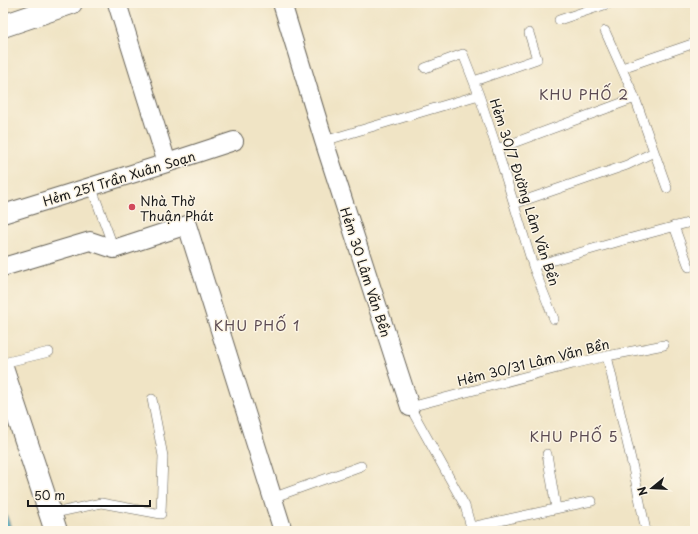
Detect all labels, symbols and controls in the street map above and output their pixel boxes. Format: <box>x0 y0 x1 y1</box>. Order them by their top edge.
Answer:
district label: KHU PHỐ 2 <box>539 83 629 105</box>
street label: Hẻm 30/7 Đường Lâm Văn Bền <box>486 96 564 288</box>
street label: Hẻm 251 Trần Xuân Soạn <box>40 146 198 210</box>
place label: Nhà Thờ Thuận Phát <box>140 191 214 225</box>
marker: Nhà Thờ Thuận Phát <box>127 202 137 212</box>
street label: Hẻm 30 Lâm Văn Bền <box>336 205 396 339</box>
district label: KHU PHỐ 1 <box>214 314 300 336</box>
street label: Hẻm 30/31 Lâm Văn Bền <box>455 334 611 390</box>
district label: KHU PHỐ 5 <box>529 425 619 447</box>
north arrow <box>632 468 672 508</box>
scale bar <box>28 482 150 508</box>
text: N <box>632 484 651 498</box>
text: 50 m <box>34 486 65 504</box>

